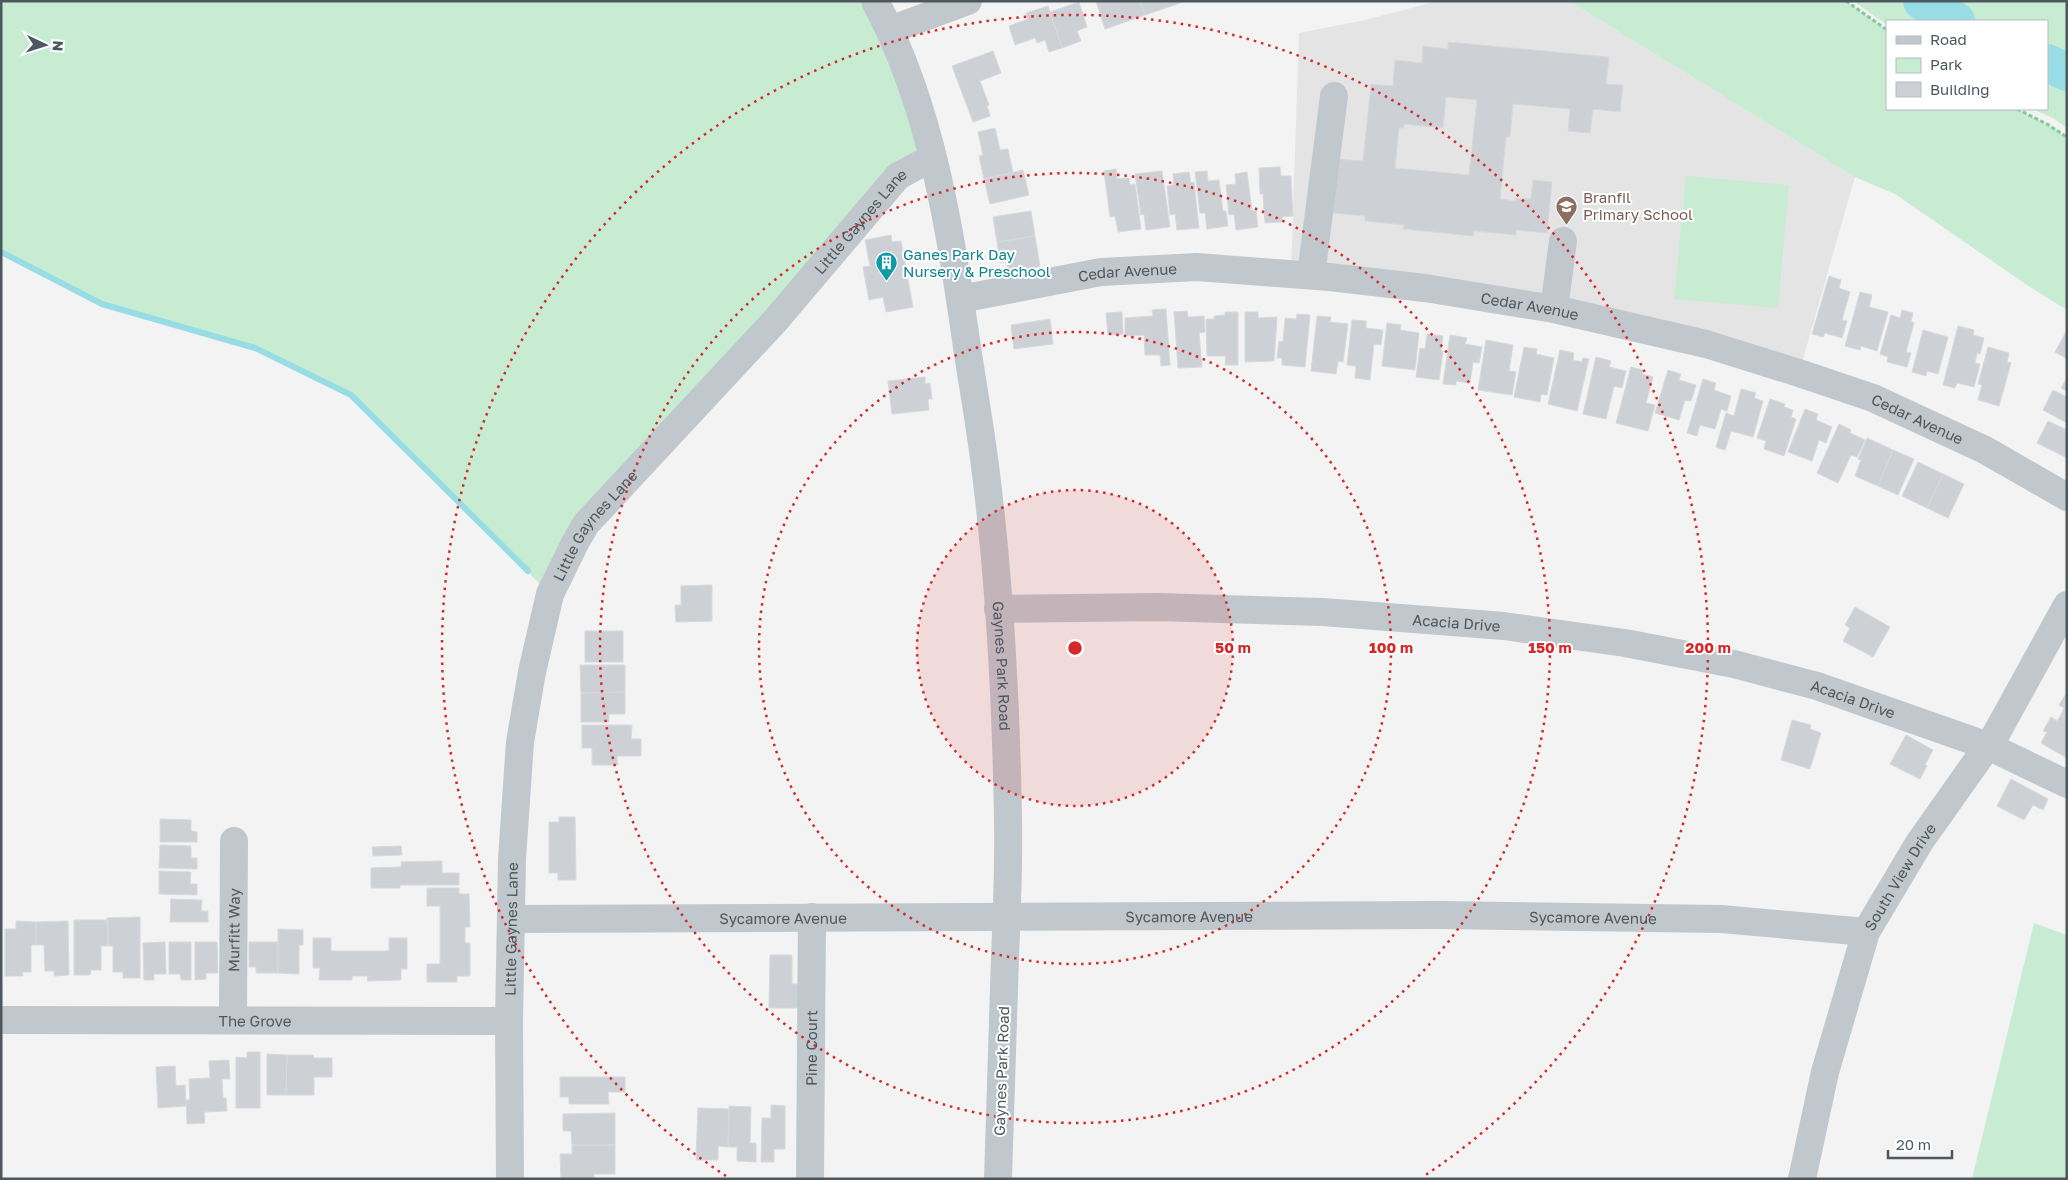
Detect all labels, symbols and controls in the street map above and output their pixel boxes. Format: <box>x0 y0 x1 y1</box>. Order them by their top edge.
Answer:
north arrow <box>20 20 70 70</box>
legend <box>1886 20 2048 110</box>
text: Road <box>1930 30 1967 48</box>
text: N <box>50 40 67 52</box>
text: Park <box>1930 55 1963 73</box>
text: Building <box>1930 80 1990 98</box>
street label: Little Gaynes Lane <box>810 164 910 277</box>
place label: Branfil Primary School <box>1583 188 1693 223</box>
school or university icon: Branfil Primary School <box>1555 194 1579 225</box>
place label: Ganes Park Day Nursery & Preschool <box>903 245 1051 280</box>
building icon: Ganes Park Day Nursery & Preschool <box>875 251 899 282</box>
street label: Cedar Avenue <box>1077 259 1178 285</box>
street label: Cedar Avenue <box>1480 288 1581 323</box>
street label: Cedar Avenue <box>1869 390 1967 448</box>
street label: Little Gaynes Lane <box>549 466 641 584</box>
street label: Gaynes Park Road <box>990 600 1015 731</box>
street label: Acacia Drive <box>1412 610 1502 635</box>
text: 50 m <box>1215 638 1251 656</box>
text: 100 m <box>1369 638 1413 656</box>
text: 150 m <box>1528 638 1572 656</box>
text: 200 m <box>1685 638 1731 656</box>
centre of rings <box>1066 639 1084 657</box>
street label: Acacia Drive <box>1809 676 1898 722</box>
street label: South View Drive <box>1860 819 1939 934</box>
street label: Little Gaynes Lane <box>500 862 521 996</box>
street label: Murfitt Way <box>224 888 243 972</box>
street label: Sycamore Avenue <box>1125 907 1253 925</box>
street label: Sycamore Avenue <box>1529 907 1657 927</box>
street label: Sycamore Avenue <box>719 909 847 927</box>
street label: Gaynes Park Road <box>990 1006 1012 1136</box>
street label: Pine Court <box>802 1010 820 1086</box>
street label: The Grove <box>219 1011 292 1030</box>
scale bar <box>1888 1128 1952 1160</box>
text: 20 m <box>1896 1135 1931 1153</box>

